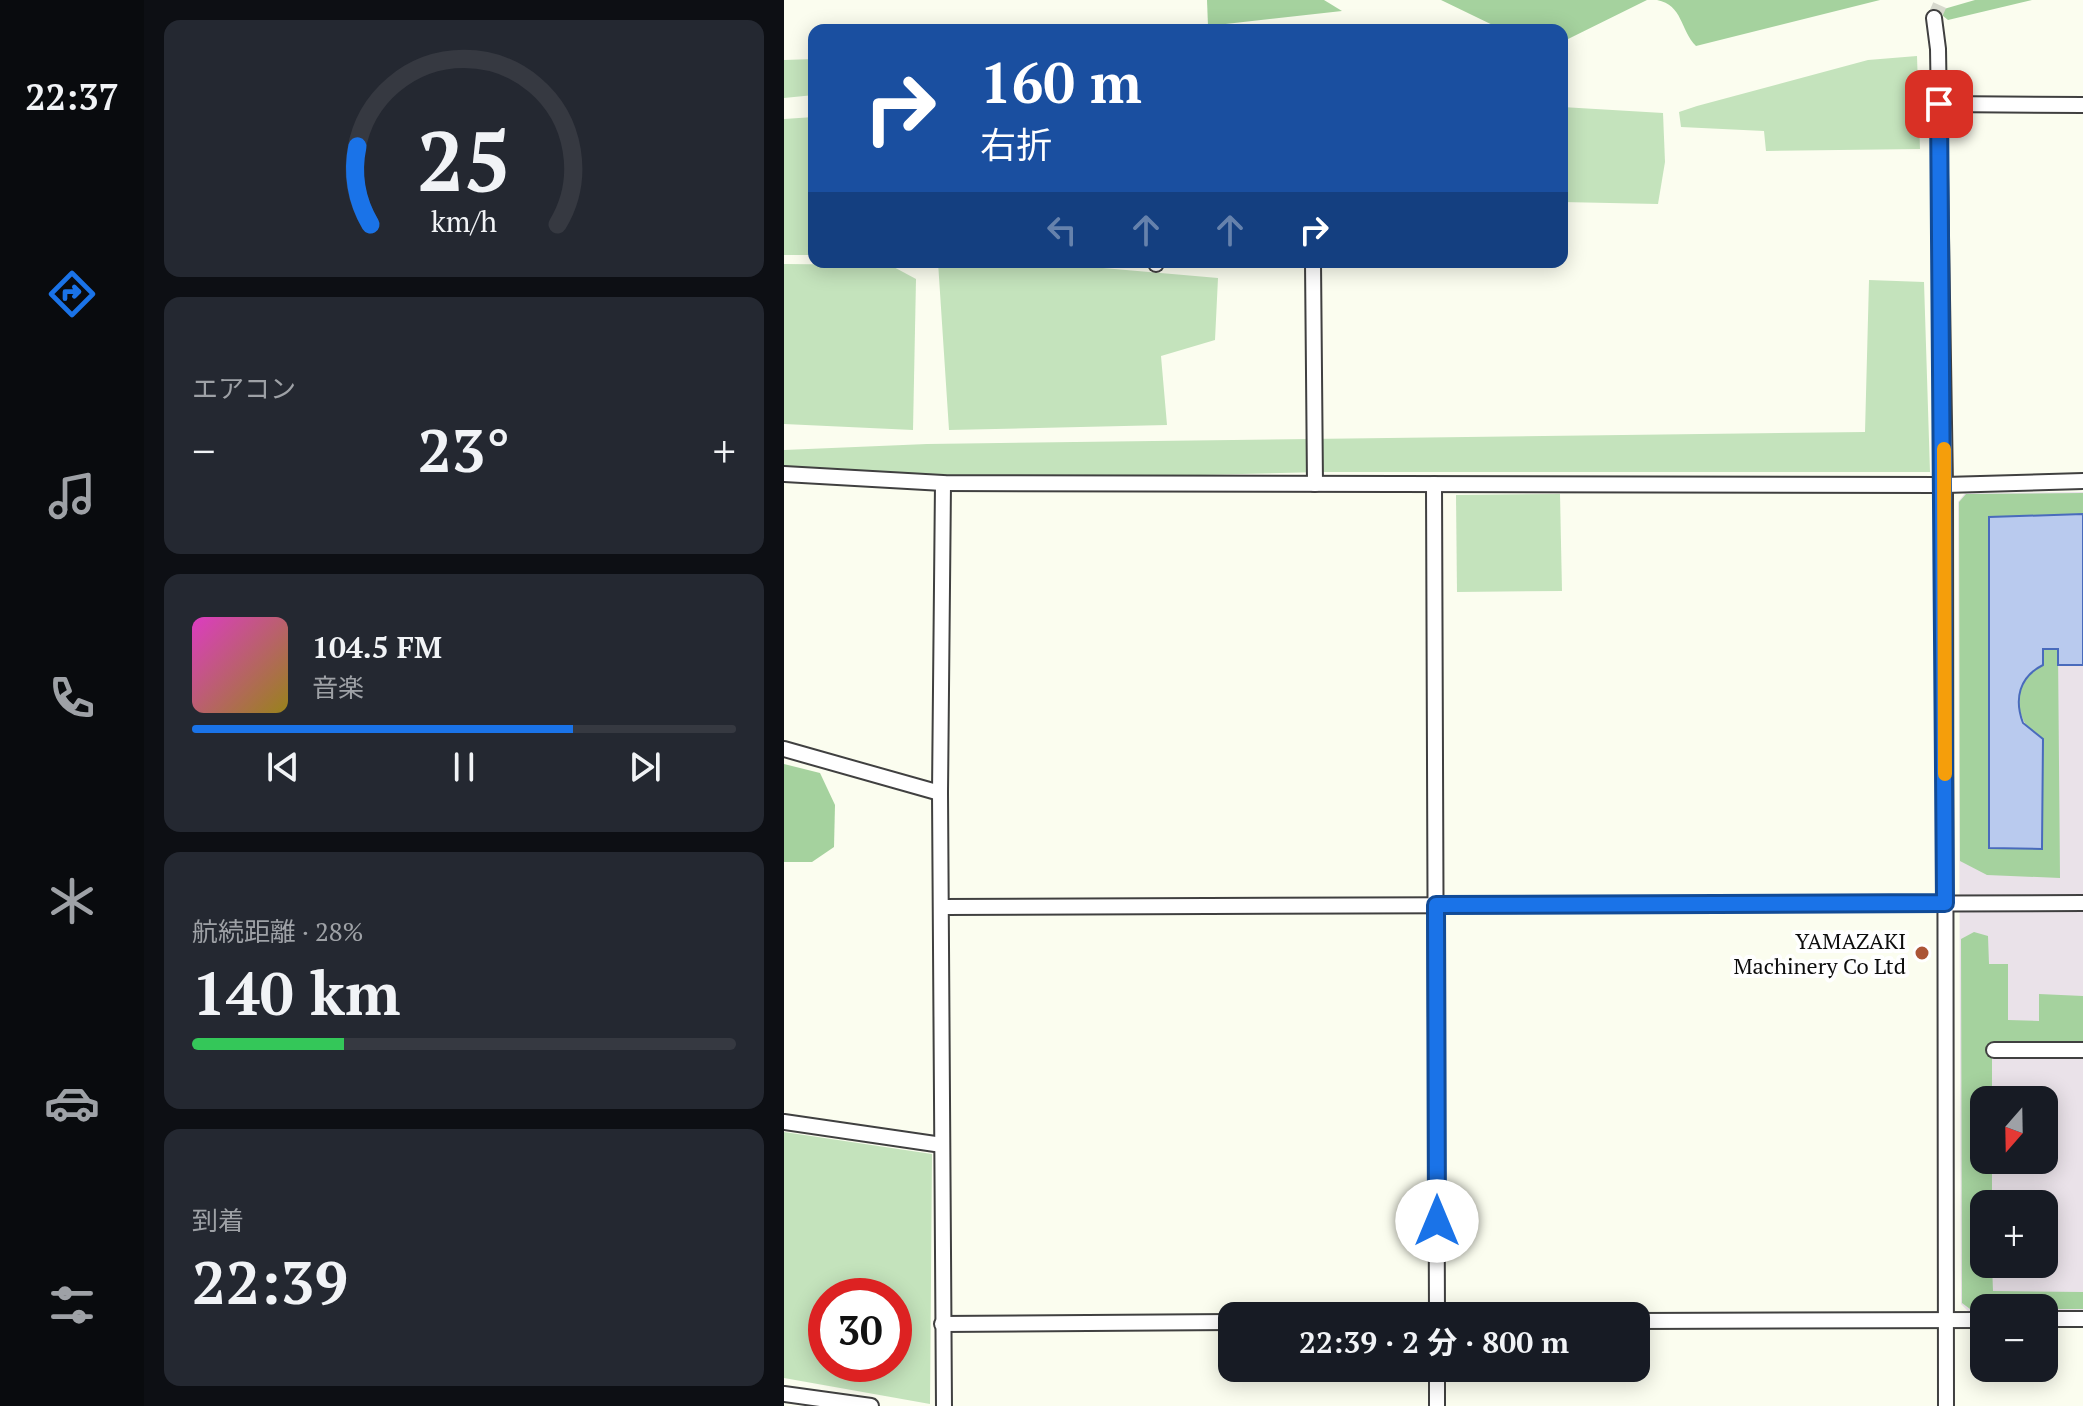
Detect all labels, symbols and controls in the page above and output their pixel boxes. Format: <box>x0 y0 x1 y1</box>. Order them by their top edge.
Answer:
text: 160 m <box>980 45 1142 119</box>
icon: right <box>848 56 952 160</box>
pin <box>1905 70 1973 138</box>
text: 22:37 <box>25 73 119 120</box>
icon: arrive <box>1917 82 1961 126</box>
text: 25 <box>417 104 511 214</box>
text: 右折 <box>980 121 1052 168</box>
text: km/h <box>431 202 497 240</box>
icon: left <box>1040 208 1084 252</box>
icon: ahead <box>1124 208 1168 252</box>
icon: ahead <box>1208 208 1252 252</box>
icon: right <box>1292 208 1336 252</box>
icon: directions <box>44 266 100 322</box>
text: エアコン <box>192 371 296 405</box>
text: 23° <box>418 410 510 489</box>
text: − <box>192 421 215 480</box>
text: + <box>713 421 736 480</box>
icon: music <box>44 468 100 524</box>
text: 104.5 FM <box>312 627 442 667</box>
icon: phone <box>44 670 100 726</box>
text: 音楽 <box>312 670 364 704</box>
icon: previous <box>261 745 305 789</box>
icon: pause <box>442 745 486 789</box>
icon: next <box>623 745 667 789</box>
icon: climate <box>44 873 100 929</box>
text: 航続距離 · 28% <box>192 914 364 948</box>
place label: YAMAZAKI Machinery Co Ltd <box>1734 926 1906 980</box>
marker: YAMAZAKI Machinery Co Ltd <box>1913 944 1931 962</box>
text: 140 km <box>192 953 400 1032</box>
icon: car <box>44 1075 100 1131</box>
north arrow <box>1970 1086 2058 1174</box>
map controls <box>1970 1086 2058 1382</box>
position arrow <box>1395 1179 1479 1263</box>
button: + <box>1970 1190 2058 1278</box>
text: 到着 <box>192 1203 244 1237</box>
text: 22:39 <box>192 1242 348 1321</box>
icon: filters <box>44 1277 100 1333</box>
speed limit sign: 30 <box>808 1278 912 1382</box>
button: − <box>1970 1294 2058 1382</box>
text: 22:39 · 2 分 · 800 m <box>1299 1322 1569 1362</box>

